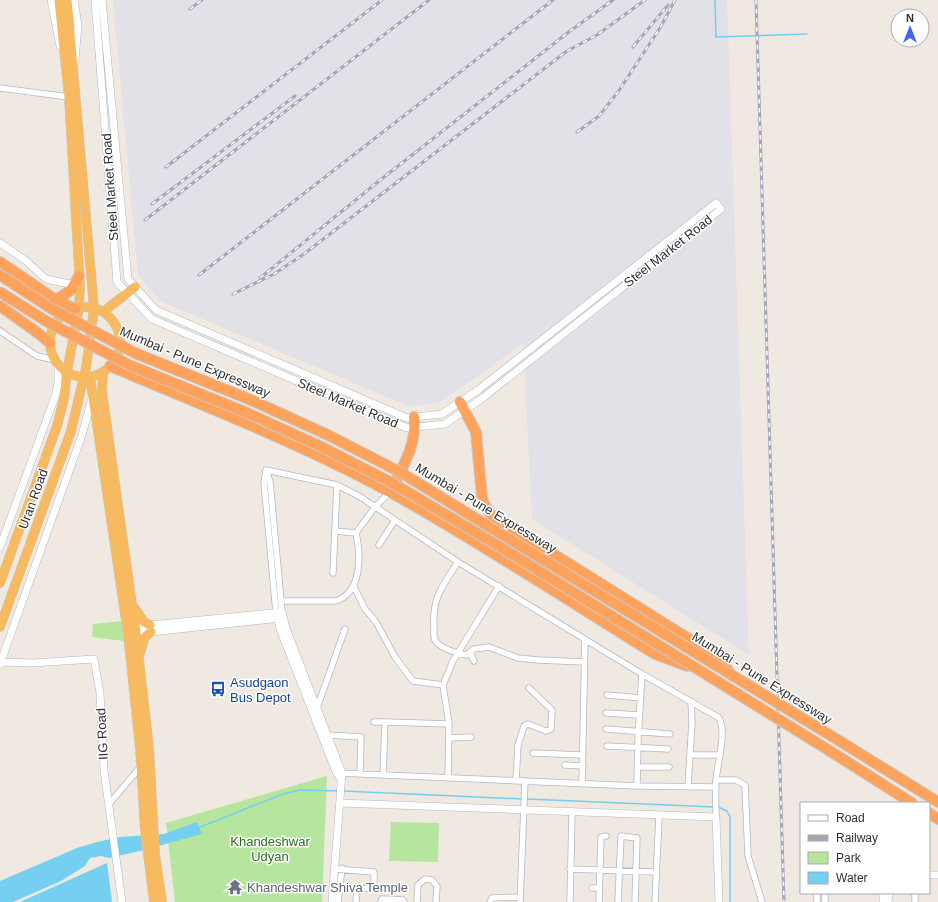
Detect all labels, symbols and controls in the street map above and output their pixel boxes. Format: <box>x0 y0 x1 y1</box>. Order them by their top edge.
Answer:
north arrow <box>890 8 930 48</box>
text: N <box>906 12 914 24</box>
street label: Steel Market Road <box>99 133 121 241</box>
street label: Steel Market Road <box>621 212 715 290</box>
street label: Mumbai - Pune Expressway <box>118 323 273 401</box>
street label: Steel Market Road <box>296 375 400 431</box>
street label: Mumbai - Pune Expressway <box>413 460 560 556</box>
street label: Uran Road <box>15 467 51 531</box>
street label: Mumbai - Pune Expressway <box>689 629 835 728</box>
place label: Asudgaon Bus Depot <box>230 675 291 705</box>
bus stop icon: Asudgaon Bus Depot <box>209 680 227 698</box>
street label: IIG Road <box>93 708 111 760</box>
legend <box>800 802 930 894</box>
text: Road <box>836 811 865 825</box>
text: Railway <box>836 831 878 845</box>
park label: Khandeshwar Udyan <box>230 834 310 864</box>
text: Park <box>836 851 862 865</box>
text: Water <box>836 871 868 885</box>
temple icon: Khandeshwar Shiva Temple <box>226 878 244 896</box>
place label: Khandeshwar Shiva Temple <box>247 880 408 895</box>

